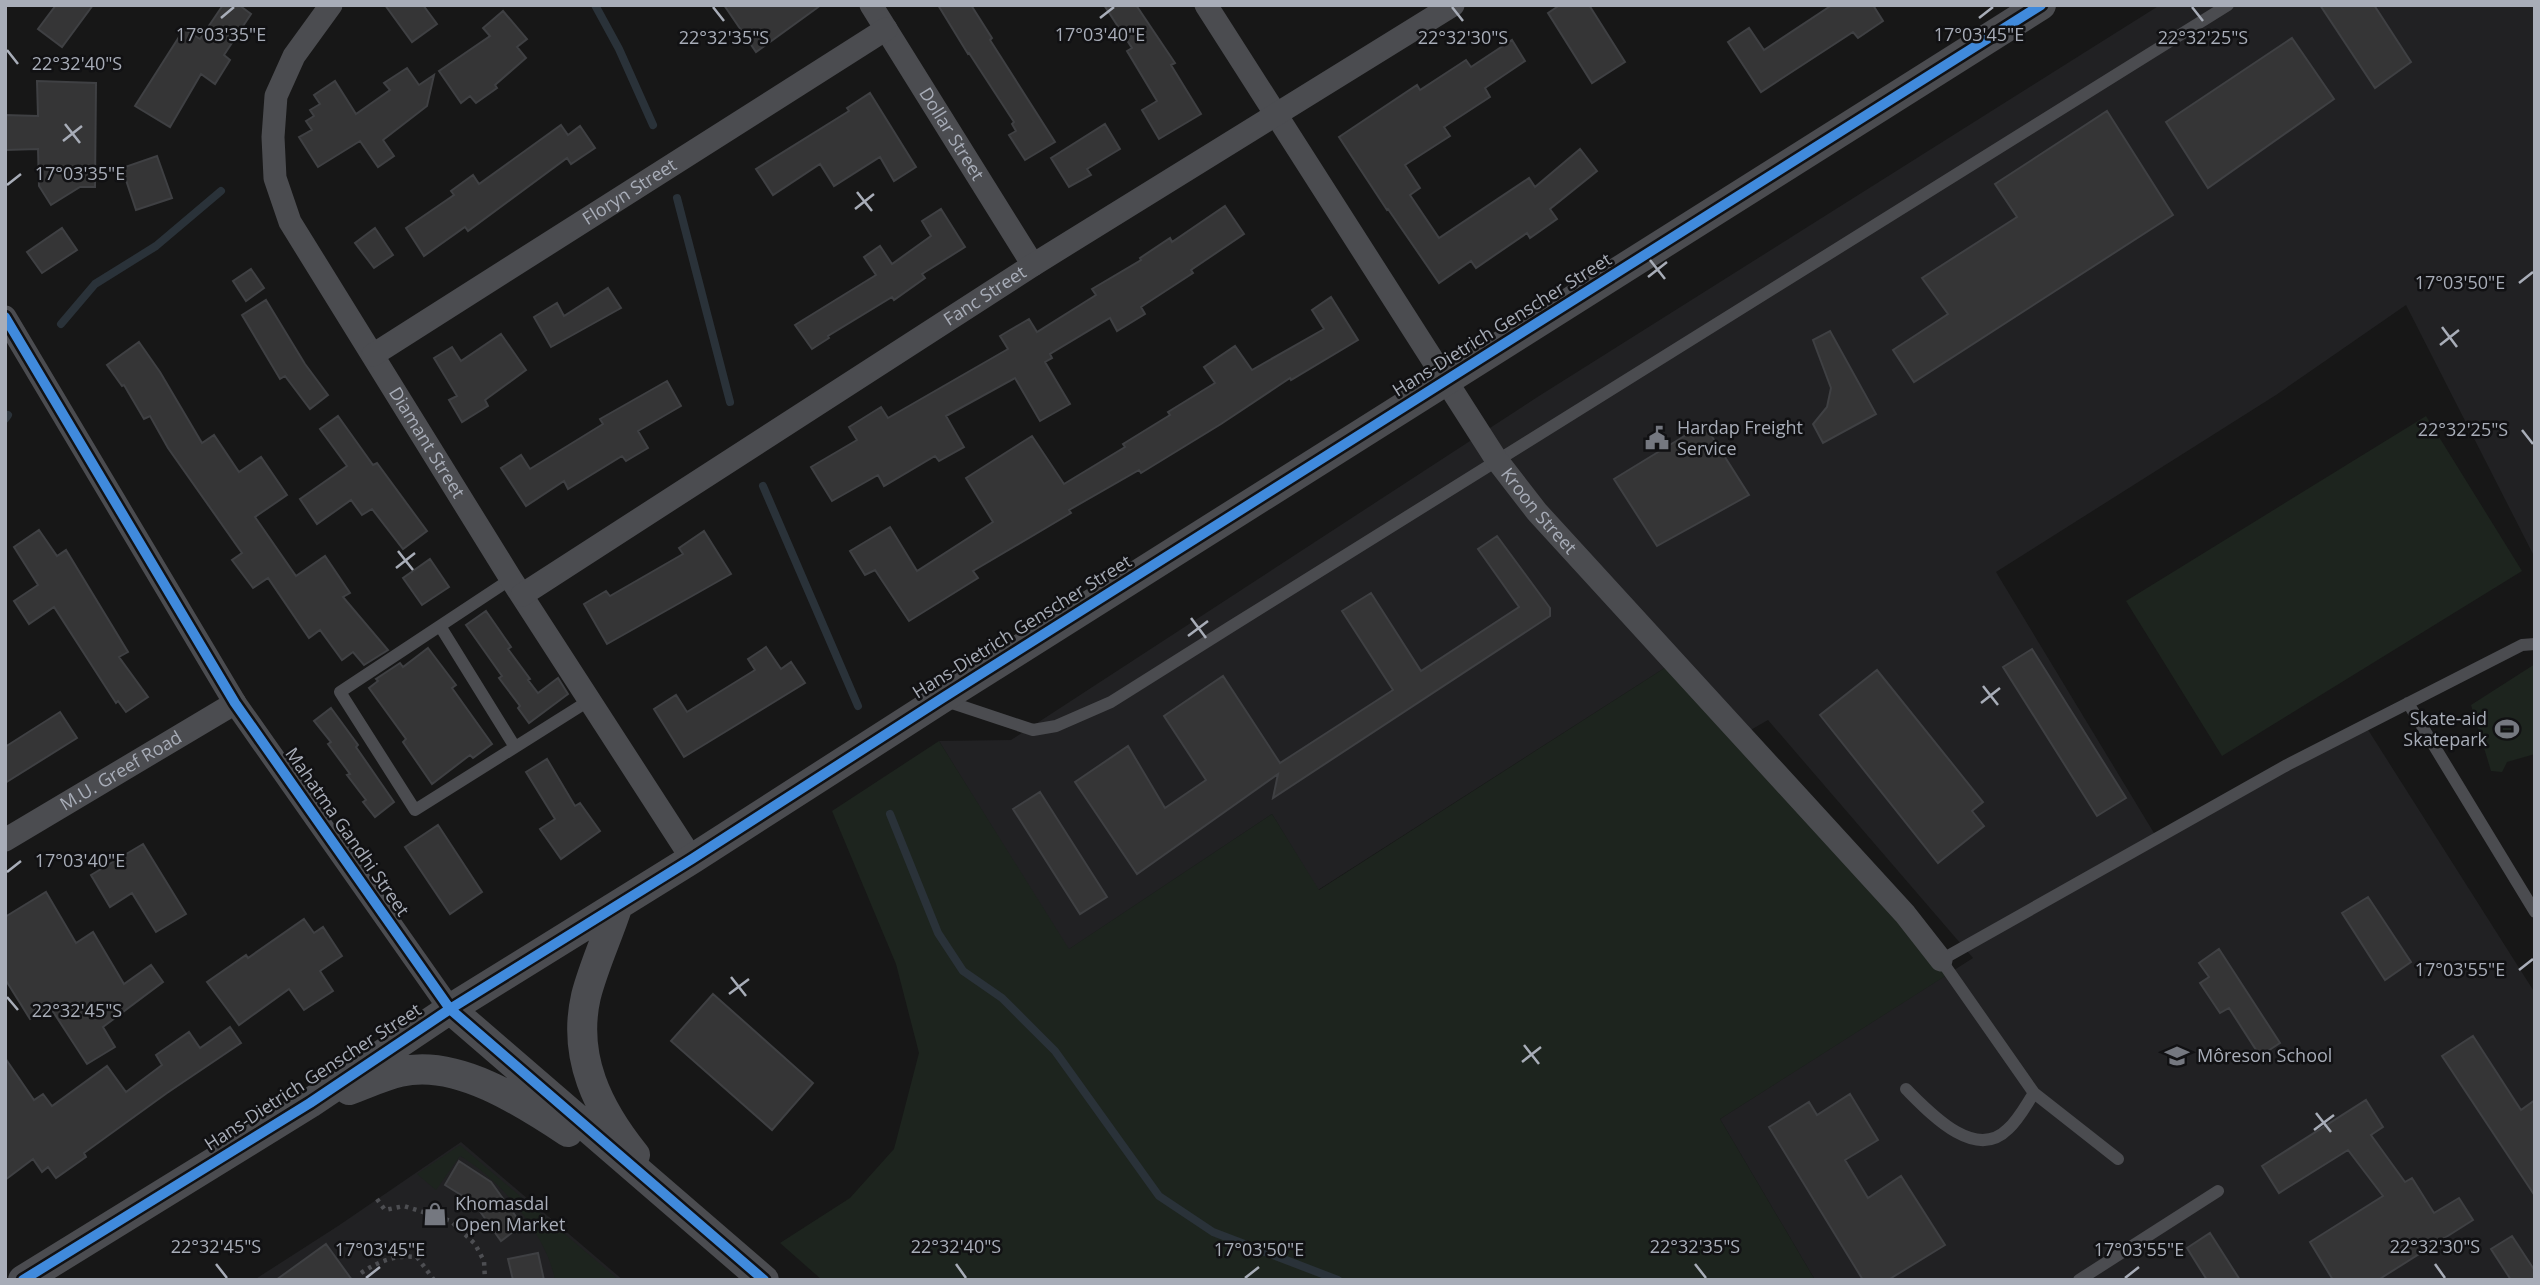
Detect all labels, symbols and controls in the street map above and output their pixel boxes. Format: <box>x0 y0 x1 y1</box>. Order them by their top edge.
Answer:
text: 17°03'35"E <box>176 22 266 46</box>
text: 17°03'40"E <box>1055 22 1145 46</box>
text: 17°03'45"E <box>1934 22 2024 46</box>
text: 22°32'35"S <box>679 25 769 49</box>
text: 22°32'30"S <box>1418 25 1508 49</box>
text: 22°32'25"S <box>2158 25 2248 49</box>
text: 22°32'40"S <box>32 51 122 75</box>
street label: Dollar Street <box>914 82 990 185</box>
street label: Floryn Street <box>577 152 681 230</box>
text: 17°03'35"E <box>35 161 125 185</box>
street label: Hans-Dietrich Genscher Street <box>1387 247 1616 402</box>
street label: Fanc Street <box>938 260 1030 331</box>
text: 17°03'50"E <box>2415 270 2505 294</box>
street label: Diamant Street <box>384 382 471 502</box>
place label: Hardap Freight Service <box>1677 415 1803 460</box>
text: 22°32'25"S <box>2418 417 2508 441</box>
public building icon: Hardap Freight Service <box>1643 424 1671 452</box>
street label: Kroon Street <box>1496 462 1583 559</box>
street label: Hans-Dietrich Genscher Street <box>907 549 1136 704</box>
place label: Skate-aid Skatepark <box>2403 706 2488 751</box>
sports icon: Skate-aid Skatepark <box>2493 715 2521 743</box>
street label: M.U. Greef Road <box>55 724 186 816</box>
street label: Mahatma Gandhi Street <box>280 742 415 920</box>
text: 17°03'40"E <box>35 848 125 872</box>
text: 17°03'55"E <box>2415 957 2505 981</box>
street label: Hans-Dietrich Genscher Street <box>199 997 425 1155</box>
text: 22°32'45"S <box>32 998 122 1022</box>
school or university icon: Môreson School <box>2163 1042 2191 1070</box>
place label: Môreson School <box>2197 1043 2332 1067</box>
place label: Khomasdal Open Market <box>455 1191 565 1236</box>
shop icon: Khomasdal Open Market <box>421 1200 449 1228</box>
text: 22°32'45"S <box>171 1234 261 1258</box>
text: 22°32'40"S <box>911 1234 1001 1258</box>
text: 22°32'35"S <box>1650 1234 1740 1258</box>
text: 22°32'30"S <box>2390 1234 2480 1258</box>
text: 17°03'45"E <box>335 1237 425 1261</box>
text: 17°03'50"E <box>1214 1237 1304 1261</box>
text: 17°03'55"E <box>2094 1237 2184 1261</box>

